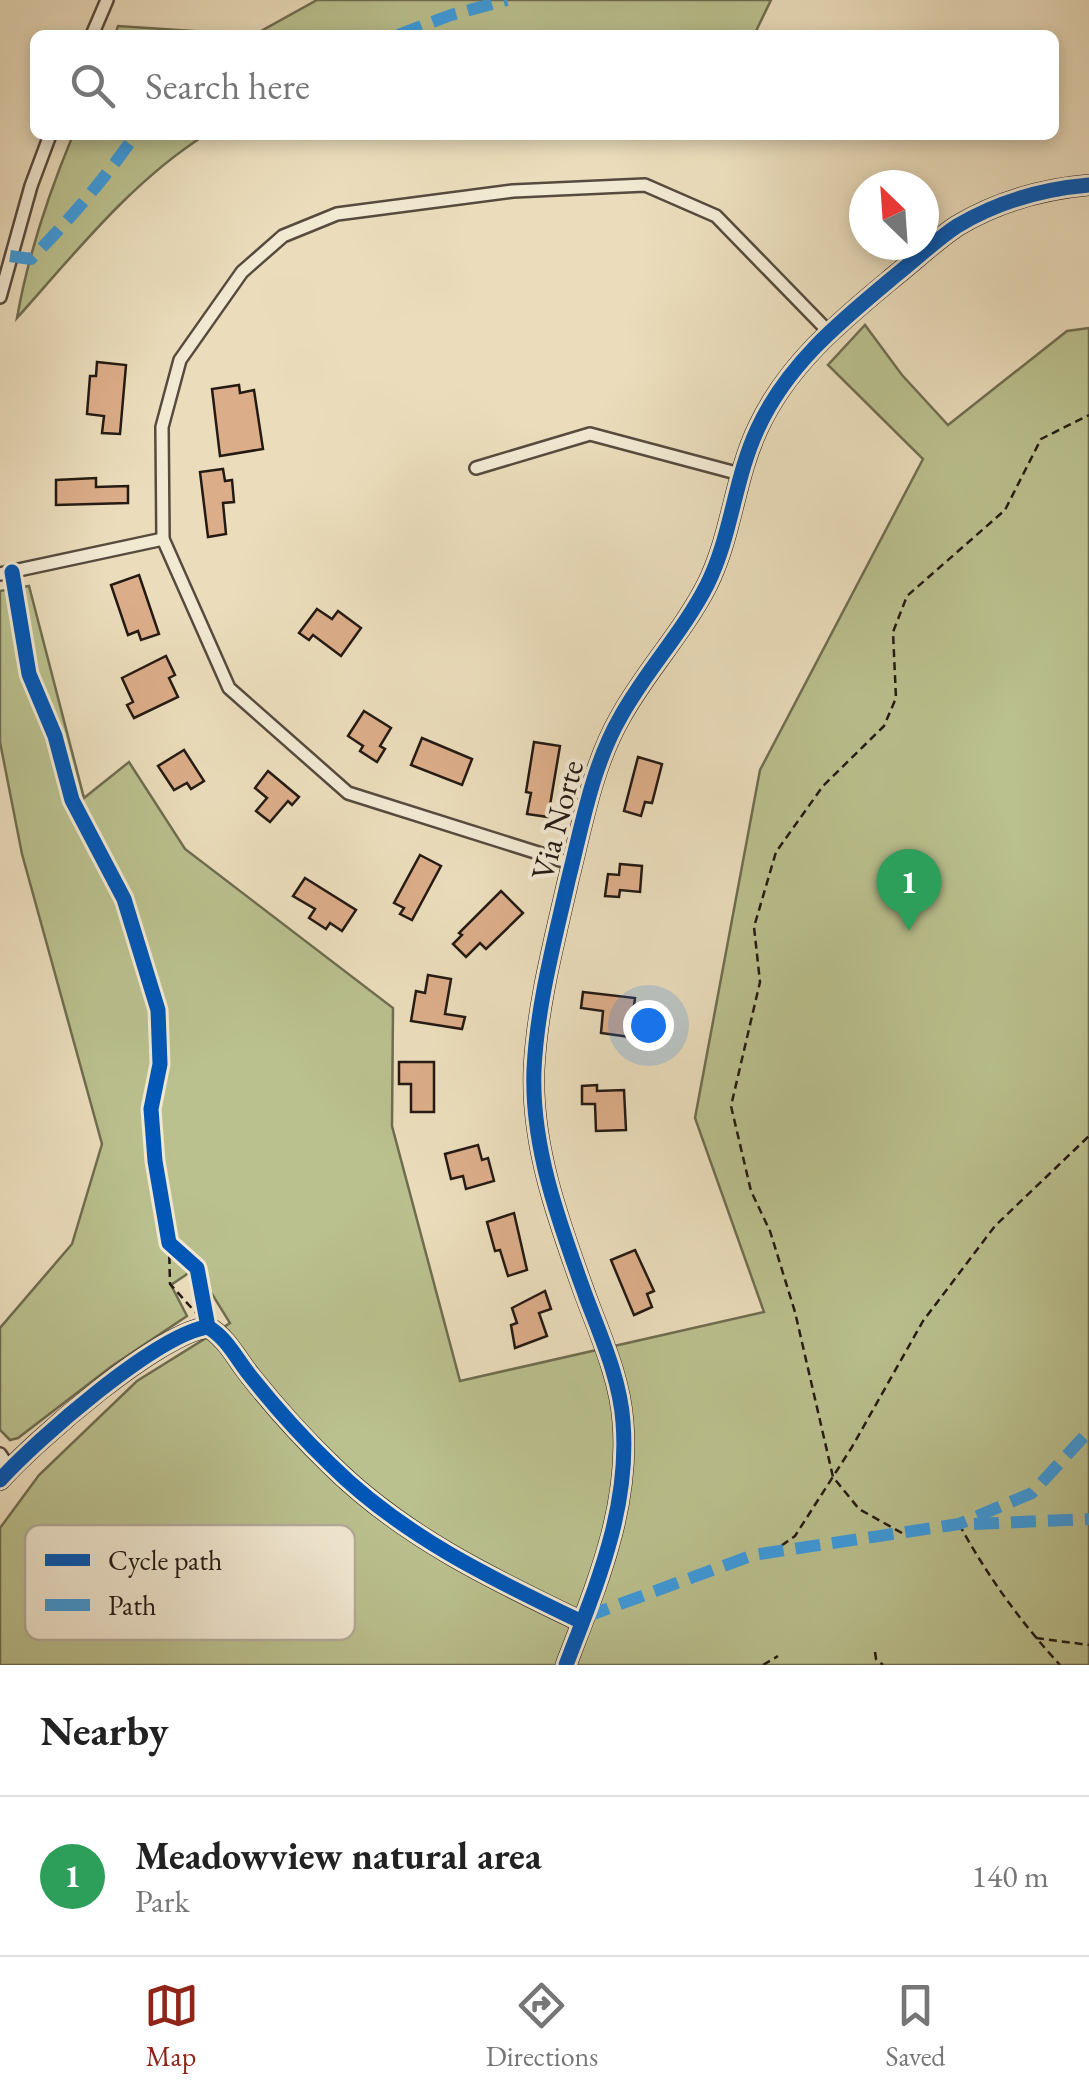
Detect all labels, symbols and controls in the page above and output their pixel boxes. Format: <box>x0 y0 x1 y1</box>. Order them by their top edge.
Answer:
search box <box>30 30 1059 140</box>
icon: search <box>65 58 120 113</box>
text: Search here <box>145 61 310 110</box>
north arrow <box>849 170 939 260</box>
street label: Via Norte <box>521 756 593 884</box>
pin: 1 <box>876 848 942 931</box>
your location <box>623 1000 674 1051</box>
legend <box>25 1525 355 1640</box>
text: Cycle path <box>108 1542 222 1578</box>
text: Path <box>108 1587 156 1623</box>
text: Nearby <box>40 1703 169 1758</box>
text: Meadowview natural area <box>135 1831 542 1880</box>
text: 1 <box>64 1855 81 1897</box>
text: 140 m <box>972 1855 1049 1897</box>
text: Park <box>135 1880 190 1922</box>
tab: Map <box>144 1978 199 2074</box>
tab: Directions <box>486 1978 598 2074</box>
tab: Saved <box>885 1978 945 2074</box>

